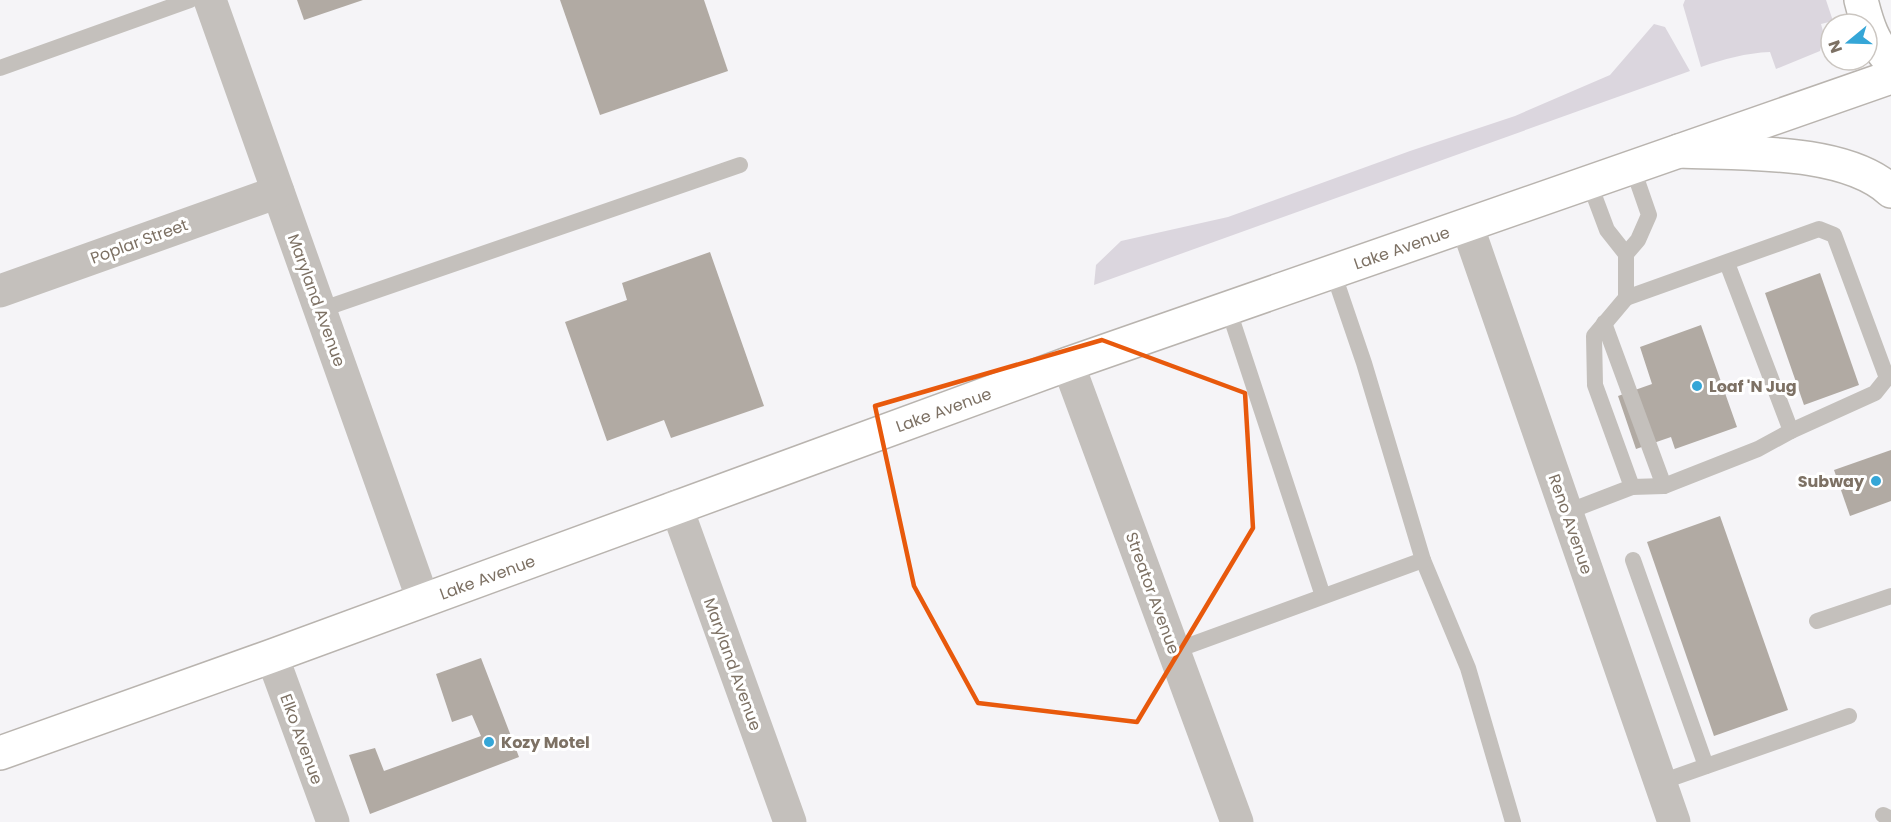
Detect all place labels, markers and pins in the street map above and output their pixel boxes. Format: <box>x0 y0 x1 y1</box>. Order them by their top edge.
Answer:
place label: Loaf 'N Jug <box>1709 375 1797 398</box>
marker: Loaf 'N Jug <box>1690 379 1704 393</box>
place label: Subway <box>1798 470 1865 493</box>
marker: Subway <box>1869 474 1883 488</box>
place label: Kozy Motel <box>501 731 590 754</box>
marker: Kozy Motel <box>482 735 496 749</box>

